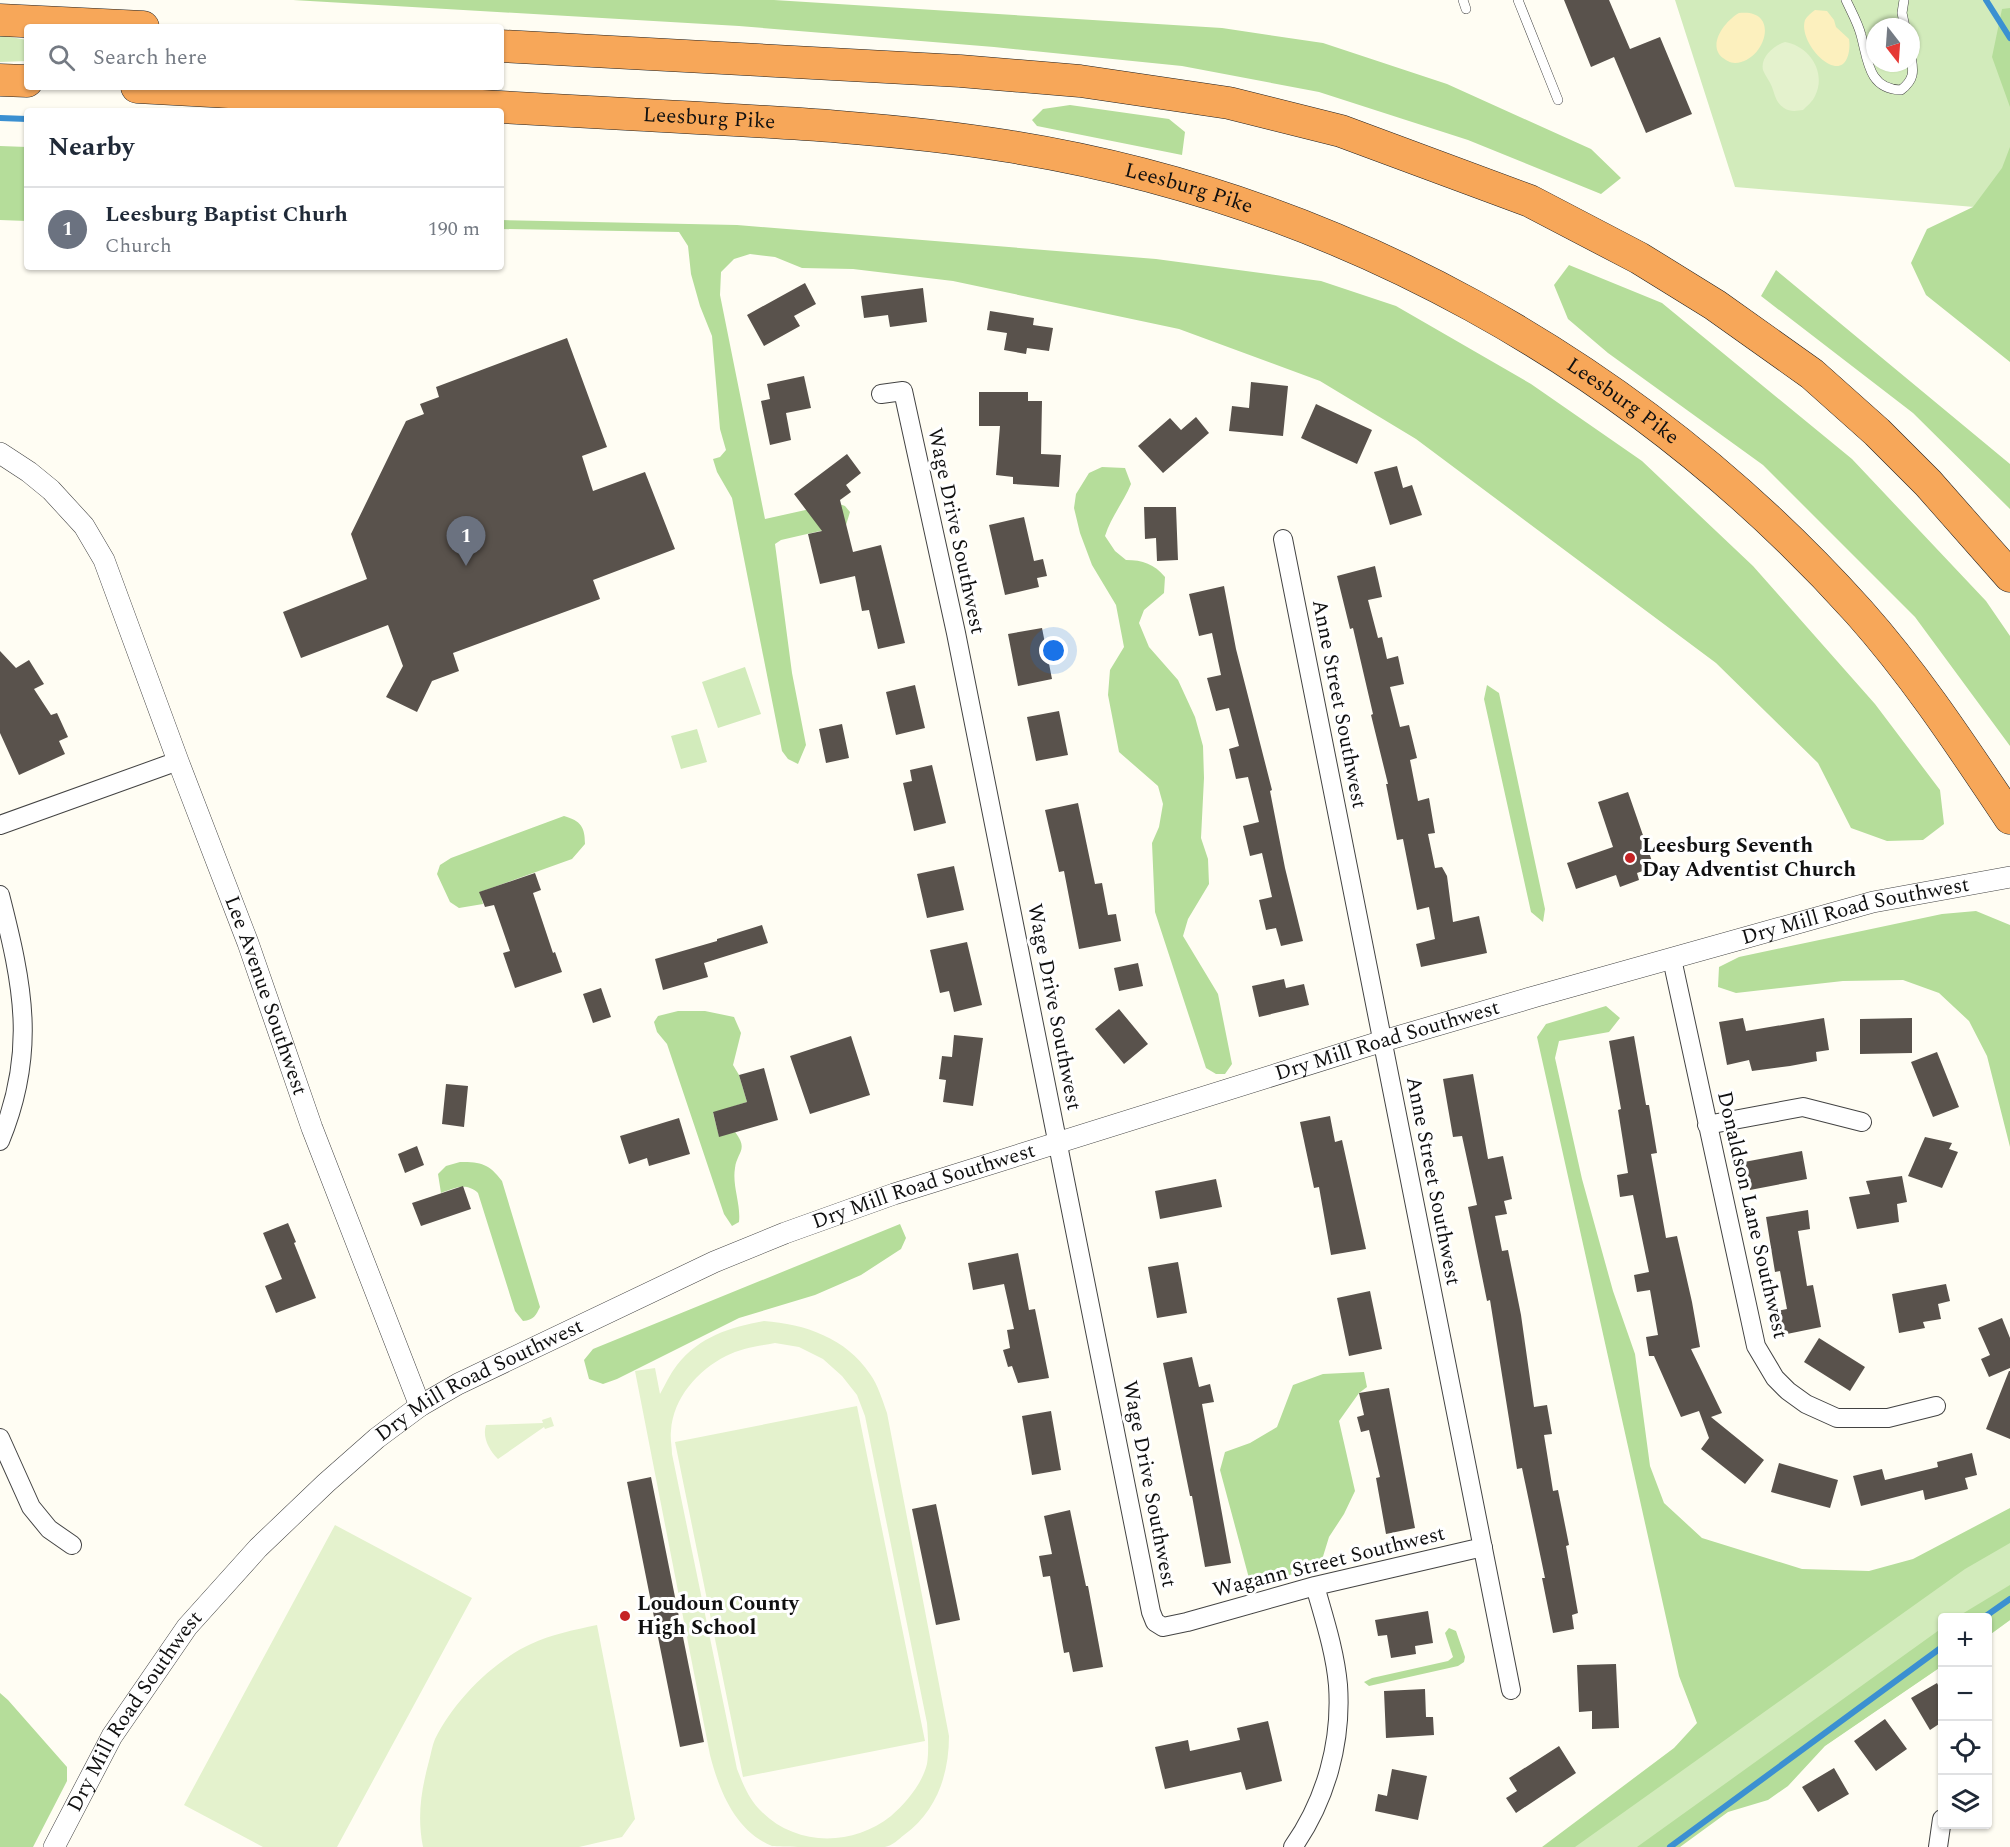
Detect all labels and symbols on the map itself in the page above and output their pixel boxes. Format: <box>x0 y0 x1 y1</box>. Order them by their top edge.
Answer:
north arrow <box>1866 18 1920 72</box>
street label: Leesburg Pike <box>642 99 776 138</box>
street label: Leesburg Pike <box>1121 154 1257 223</box>
street label: Leesburg Pike <box>1560 350 1686 453</box>
street label: Wage Drive Southwest <box>919 425 993 637</box>
pin: 1 <box>446 516 486 566</box>
street label: Anne Street Southwest <box>1303 597 1375 811</box>
your location <box>1039 636 1068 665</box>
place label: Leesburg Seventh Day Adventist Church <box>1642 830 1856 886</box>
marker: Leesburg Seventh Day Adventist Church <box>1623 851 1637 865</box>
street label: Dry Mill Road Southwest <box>1738 869 1972 954</box>
street label: Lee Avenue Southwest <box>215 891 316 1100</box>
street label: Wage Drive Southwest <box>1018 901 1090 1113</box>
street label: Dry Mill Road Southwest <box>1271 992 1504 1090</box>
street label: Anne Street Southwest <box>1397 1074 1469 1288</box>
street label: Donaldson Lane Southwest <box>1708 1088 1796 1342</box>
street label: Dry Mill Road Southwest <box>808 1135 1039 1238</box>
street label: Dry Mill Road Southwest <box>369 1310 589 1450</box>
street label: Wage Drive Southwest <box>1113 1378 1185 1590</box>
street label: Wagann Street Southwest <box>1210 1518 1448 1606</box>
place label: Loudoun County High School <box>637 1588 800 1644</box>
street label: Dry Mill Road Southwest <box>59 1604 210 1818</box>
marker: Loudoun County High School <box>618 1609 632 1623</box>

